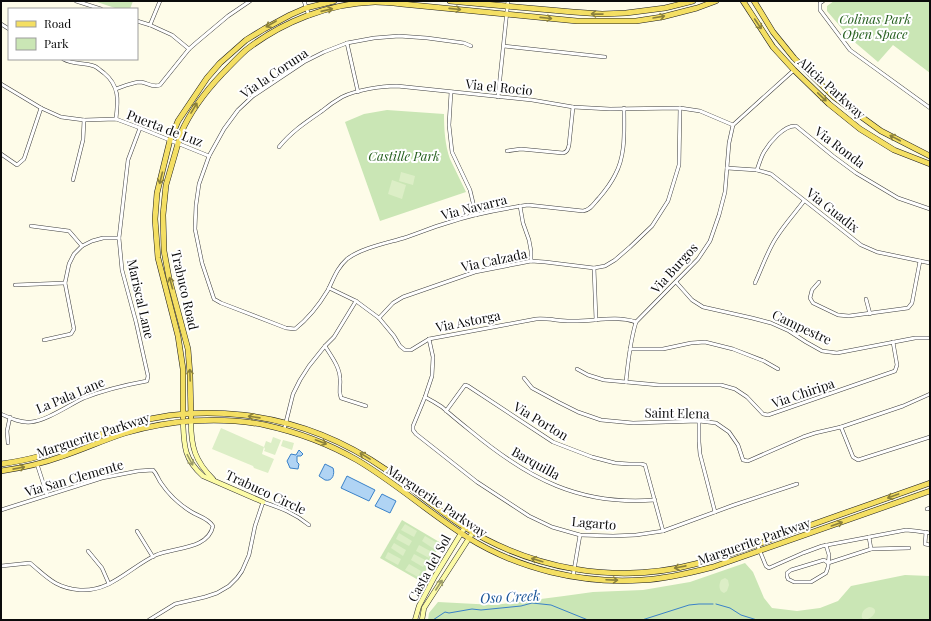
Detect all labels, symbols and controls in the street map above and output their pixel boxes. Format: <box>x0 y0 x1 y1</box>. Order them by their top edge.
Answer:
one-way arrow <box>321 6 334 13</box>
one-way arrow <box>448 6 461 13</box>
legend <box>8 8 138 60</box>
one-way arrow <box>591 10 604 17</box>
park label: Colinas Park Open Space <box>839 10 911 42</box>
one-way arrow <box>652 13 665 21</box>
one-way arrow <box>539 14 552 21</box>
text: Road <box>44 15 71 31</box>
one-way arrow <box>754 19 762 30</box>
one-way arrow <box>265 21 277 29</box>
text: Park <box>44 35 69 51</box>
street label: Via la Coruna <box>236 44 311 102</box>
street label: Alicia Parkway <box>794 52 870 123</box>
street label: Via el Rocio <box>464 74 534 98</box>
one-way arrow <box>817 93 827 102</box>
one-way arrow <box>191 102 199 114</box>
street label: Puerta de Luz <box>125 105 206 150</box>
street label: Via Ronda <box>811 122 869 171</box>
one-way arrow <box>890 134 902 141</box>
park label: Castille Park <box>368 147 440 164</box>
one-way arrow <box>156 171 164 184</box>
street label: Via Guadix <box>803 183 863 236</box>
street label: Via Navarra <box>438 190 509 223</box>
street label: Via Burgos <box>646 239 701 297</box>
street label: Via Calzada <box>458 244 529 275</box>
street label: Trabuco Road <box>168 248 203 332</box>
street label: Mariscal Lane <box>124 257 159 341</box>
one-way arrow <box>167 277 174 290</box>
street label: Campestre <box>770 305 835 348</box>
street label: Via Astorga <box>433 306 502 335</box>
one-way arrow <box>186 369 194 382</box>
street label: La Pala Lane <box>33 372 107 417</box>
street label: Via Chiripa <box>768 374 837 412</box>
street label: Via Porton <box>510 397 572 444</box>
street label: Saint Elena <box>644 403 710 422</box>
street label: Marguerite Parkway <box>34 408 152 461</box>
one-way arrow <box>248 413 261 421</box>
one-way arrow <box>314 439 326 447</box>
street label: Barquilla <box>509 442 564 483</box>
one-way arrow <box>359 452 371 460</box>
one-way arrow <box>187 454 195 466</box>
street label: Via San Clemente <box>22 455 126 500</box>
street label: Marguerite Parkway <box>384 461 491 541</box>
one-way arrow <box>12 464 25 472</box>
street label: Trabuco Circle <box>223 466 309 518</box>
one-way arrow <box>887 493 900 500</box>
street label: Lagarto <box>571 512 617 533</box>
street label: Marguerite Parkway <box>695 513 813 568</box>
one-way arrow <box>830 520 843 527</box>
street label: Casta del Sol <box>403 531 454 604</box>
one-way arrow <box>531 556 544 563</box>
one-way arrow <box>674 564 687 572</box>
one-way arrow <box>605 577 618 584</box>
one-way arrow <box>435 579 443 591</box>
water label: Oso Creek <box>479 585 541 608</box>

